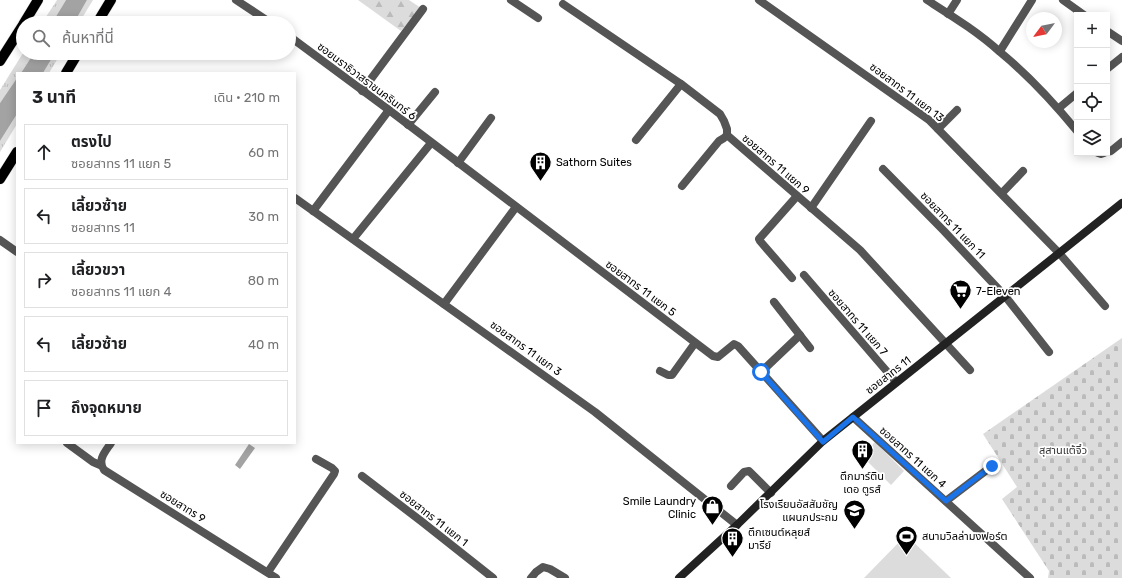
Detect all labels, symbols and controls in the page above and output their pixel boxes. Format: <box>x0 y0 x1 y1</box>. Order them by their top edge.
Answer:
north arrow <box>1026 12 1062 48</box>
map controls <box>1074 12 1110 156</box>
button: + <box>1074 12 1110 48</box>
search box <box>16 16 296 60</box>
icon: search <box>30 27 52 49</box>
text: ค้นหาที่นี่ <box>62 29 114 47</box>
street label: ซอยนราธิวาสราชนครินทร์ 6 <box>315 40 419 123</box>
button: − <box>1074 48 1110 84</box>
street label: ซอยสาทร 11 แยก 13 <box>867 60 947 125</box>
button: locate <box>1074 84 1110 120</box>
text: 3 นาที <box>32 87 76 107</box>
text: เดิน · 210 m <box>213 90 280 105</box>
button: layers <box>1074 120 1110 156</box>
street label: ซอยสาทร 11 แยก 9 <box>739 132 812 197</box>
text: ตรงไป <box>71 133 112 151</box>
icon: ahead <box>33 141 55 163</box>
text: 60 m <box>248 145 279 160</box>
building icon: Sathorn Suites <box>528 149 554 182</box>
text: ซอยสาทร 11 แยก 5 <box>71 156 171 171</box>
place label: Sathorn Suites <box>556 156 632 169</box>
street label: ซอยสาทร 11 แยก 11 <box>917 189 988 261</box>
text: เลี้ยวซ้าย <box>71 197 127 215</box>
icon: left <box>33 205 55 227</box>
text: 30 m <box>248 209 279 224</box>
text: ซอยสาทร 11 <box>71 220 135 235</box>
street label: ซอยสาทร 11 แยก 5 <box>603 258 679 319</box>
text: เลี้ยวขวา <box>71 261 125 279</box>
icon: right <box>33 269 55 291</box>
text: 80 m <box>248 273 279 288</box>
supermarket icon: 7-Eleven <box>948 278 974 311</box>
text: ซอยสาทร 11 แยก 4 <box>71 284 172 299</box>
place label: 7-Eleven <box>976 285 1021 298</box>
street label: ซอยสาทร 11 แยก 7 <box>825 286 890 359</box>
street label: ซอยสาทร 11 แยก 3 <box>488 318 564 379</box>
icon: left <box>33 333 55 355</box>
text: เลี้ยวซ้าย <box>71 335 127 353</box>
text: 40 m <box>248 337 279 352</box>
street label: ซอยสาทร 11 <box>863 354 914 397</box>
route start <box>752 363 770 381</box>
icon: arrive <box>33 397 55 419</box>
text: ถึงจุดหมาย <box>71 399 142 417</box>
street label: ซอยสาทร 11 แยก 4 <box>877 424 949 491</box>
building icon: ตึกมาร์ติน เดอ ตูรส์ <box>849 437 875 470</box>
park label: สุสานแต้จิ๋ว <box>1039 443 1087 457</box>
route end <box>983 457 1001 475</box>
place label: ตึกมาร์ติน เดอ ตูรส์ <box>840 470 884 496</box>
street label: ซอยสาทร 9 <box>158 487 208 525</box>
street label: ซอยสาทร 11 แยก 1 <box>397 488 470 549</box>
shop icon: Smile Laundry Clinic <box>699 494 725 527</box>
place label: Smile Laundry Clinic <box>623 495 696 521</box>
school or university icon: โรงเรียนอัสสัมชัญ แผนกประถม <box>841 497 867 530</box>
place label: โรงเรียนอัสสัมชัญ แผนกประถม <box>760 498 838 524</box>
sports icon: สนามวิลล่ามงฟอร์ต <box>894 523 920 556</box>
building icon: ตึกเซนต์หลุยส์ มารีย์ <box>719 525 745 558</box>
place label: ตึกเซนต์หลุยส์ มารีย์ <box>748 526 810 552</box>
place label: สนามวิลล่ามงฟอร์ต <box>922 530 1008 543</box>

